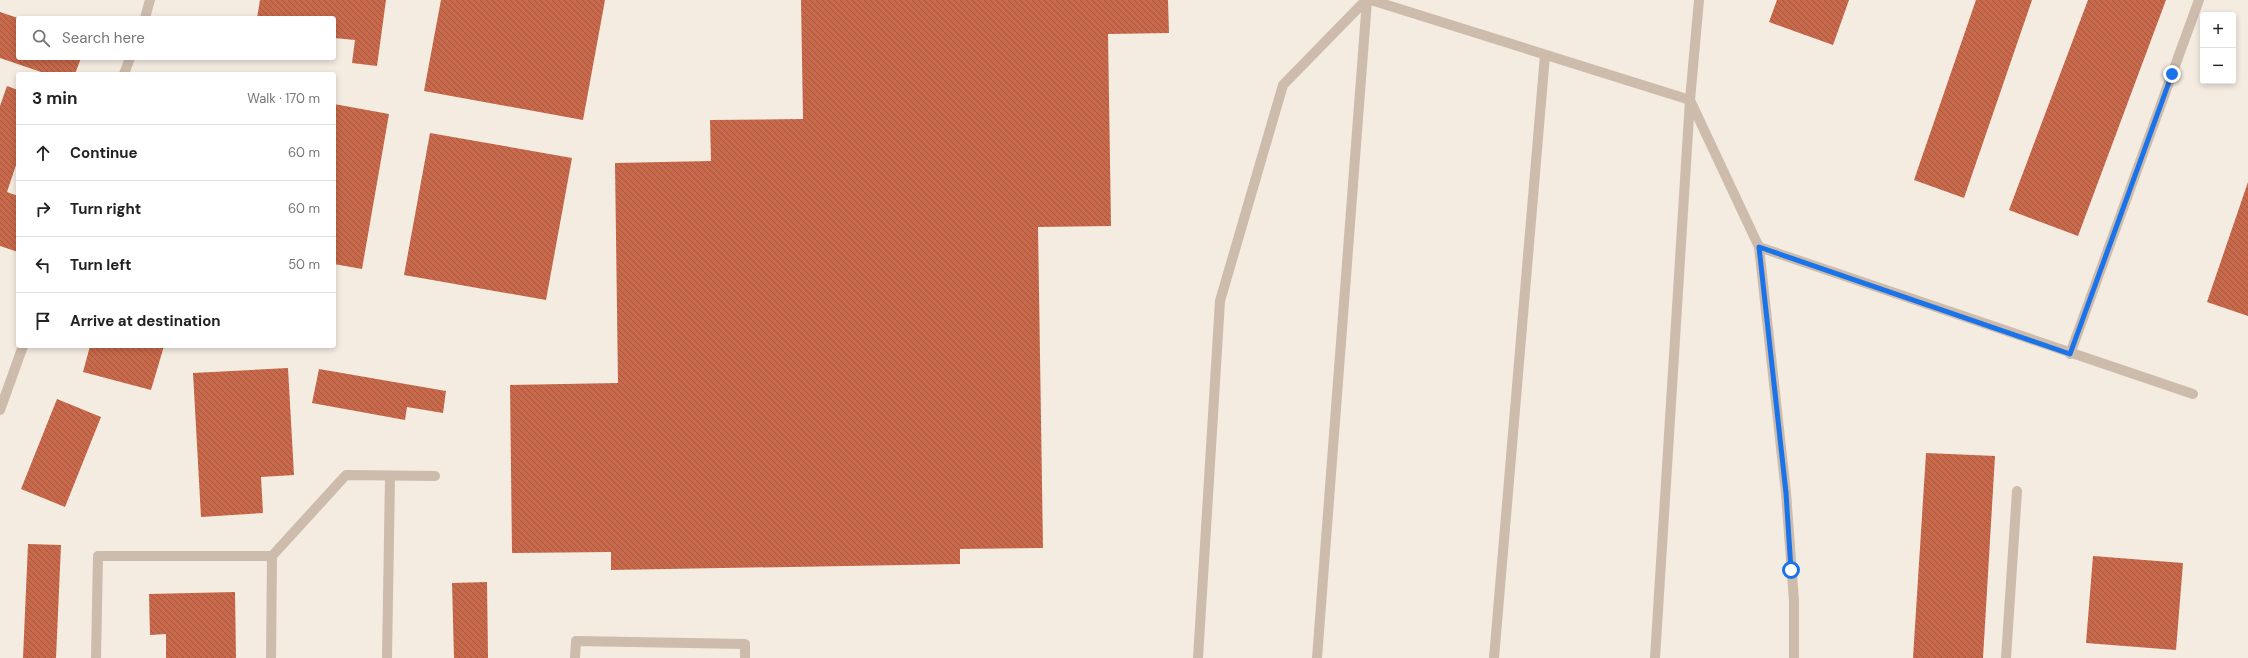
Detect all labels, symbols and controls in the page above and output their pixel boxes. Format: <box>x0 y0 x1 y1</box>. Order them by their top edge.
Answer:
map controls <box>2200 12 2236 84</box>
button: + <box>2200 12 2236 48</box>
search box <box>16 16 336 60</box>
icon: search <box>30 27 52 49</box>
text: Search here <box>62 28 145 48</box>
button: − <box>2200 48 2236 84</box>
route end <box>2163 65 2181 83</box>
text: 3 min <box>32 87 77 109</box>
text: Walk · 170 m <box>247 90 320 107</box>
icon: ahead <box>32 142 54 164</box>
text: Continue <box>70 143 138 163</box>
text: 60 m <box>288 144 320 161</box>
icon: right <box>32 198 54 220</box>
text: Turn right <box>70 199 141 219</box>
text: 60 m <box>288 200 320 217</box>
icon: left <box>32 254 54 276</box>
text: Turn left <box>70 255 131 275</box>
text: 50 m <box>288 256 320 273</box>
icon: arrive <box>32 310 54 332</box>
text: Arrive at destination <box>70 311 221 331</box>
route start <box>1782 561 1800 579</box>

